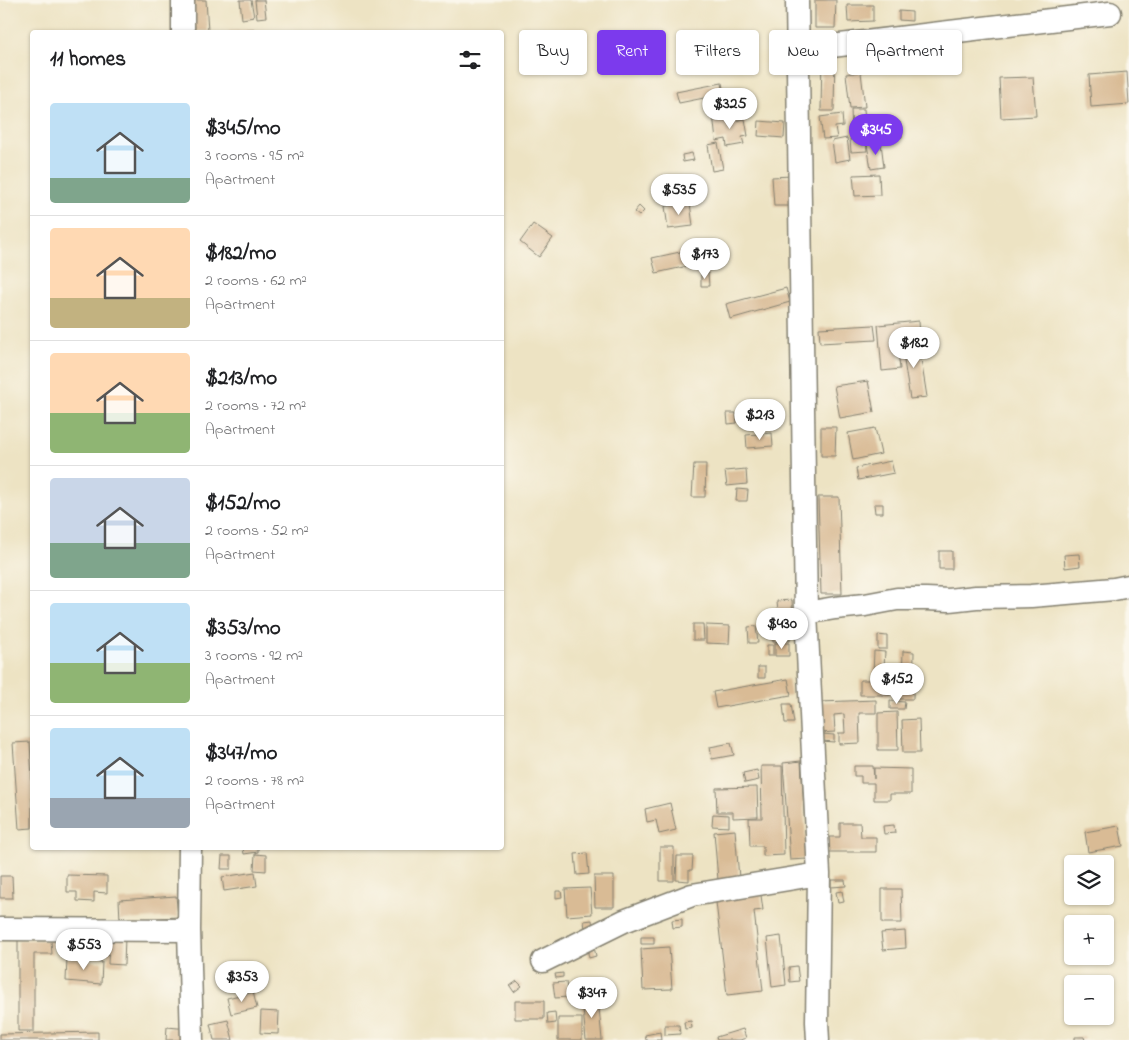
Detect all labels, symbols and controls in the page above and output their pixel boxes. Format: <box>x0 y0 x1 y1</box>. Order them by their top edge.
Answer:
chip: Buy <box>519 30 587 75</box>
chip: Rent <box>597 30 666 75</box>
chip: Filters <box>676 30 759 75</box>
chip: New <box>769 30 837 75</box>
chip: Apartment <box>847 30 962 75</box>
text: 11 homes <box>50 45 126 75</box>
icon: filters <box>456 46 484 74</box>
pin: $325 <box>700 88 760 130</box>
text: $325 <box>713 92 747 116</box>
text: $345/mo <box>205 114 281 144</box>
pin: $345 <box>846 114 906 156</box>
text: $345 <box>860 118 892 142</box>
icon: home <box>90 123 150 183</box>
text: 3 rooms · 95 m² <box>205 144 304 168</box>
text: Apartment <box>205 168 275 192</box>
pin: $535 <box>649 174 709 216</box>
text: $535 <box>662 178 696 202</box>
pin: $173 <box>675 238 735 280</box>
text: $182/mo <box>205 239 276 269</box>
text: $173 <box>691 242 719 266</box>
icon: home <box>90 248 150 308</box>
text: 2 rooms · 62 m² <box>205 269 307 293</box>
text: Apartment <box>205 293 275 317</box>
pin: $182 <box>884 326 944 369</box>
text: $182 <box>900 331 928 355</box>
text: $213/mo <box>205 364 277 394</box>
icon: home <box>90 373 150 433</box>
text: 2 rooms · 72 m² <box>205 394 306 418</box>
pin: $213 <box>730 398 790 441</box>
text: $213 <box>745 403 775 427</box>
text: Apartment <box>205 418 275 442</box>
text: $152/mo <box>205 489 281 519</box>
icon: home <box>90 498 150 558</box>
text: 2 rooms · 52 m² <box>205 519 309 543</box>
text: Apartment <box>205 543 275 567</box>
pin: $430 <box>752 608 812 650</box>
text: $430 <box>767 612 797 636</box>
text: $353/mo <box>205 614 281 644</box>
icon: home <box>90 623 150 683</box>
text: 3 rooms · 92 m² <box>205 644 303 668</box>
pin: $152 <box>867 662 927 705</box>
text: $152 <box>881 667 913 691</box>
text: Apartment <box>205 668 275 692</box>
text: $347/mo <box>205 739 277 769</box>
icon: home <box>90 748 150 808</box>
text: 2 rooms · 78 m² <box>205 769 304 793</box>
text: Apartment <box>205 793 275 817</box>
map controls <box>1064 855 1114 1025</box>
button: layers <box>1064 855 1114 905</box>
button: + <box>1064 915 1114 965</box>
pin: $553 <box>54 928 114 971</box>
text: $553 <box>67 933 101 957</box>
pin: $353 <box>212 960 272 1003</box>
text: $353 <box>226 965 258 989</box>
button: − <box>1064 975 1114 1025</box>
pin: $347 <box>562 976 622 1019</box>
text: $347 <box>577 981 607 1005</box>

